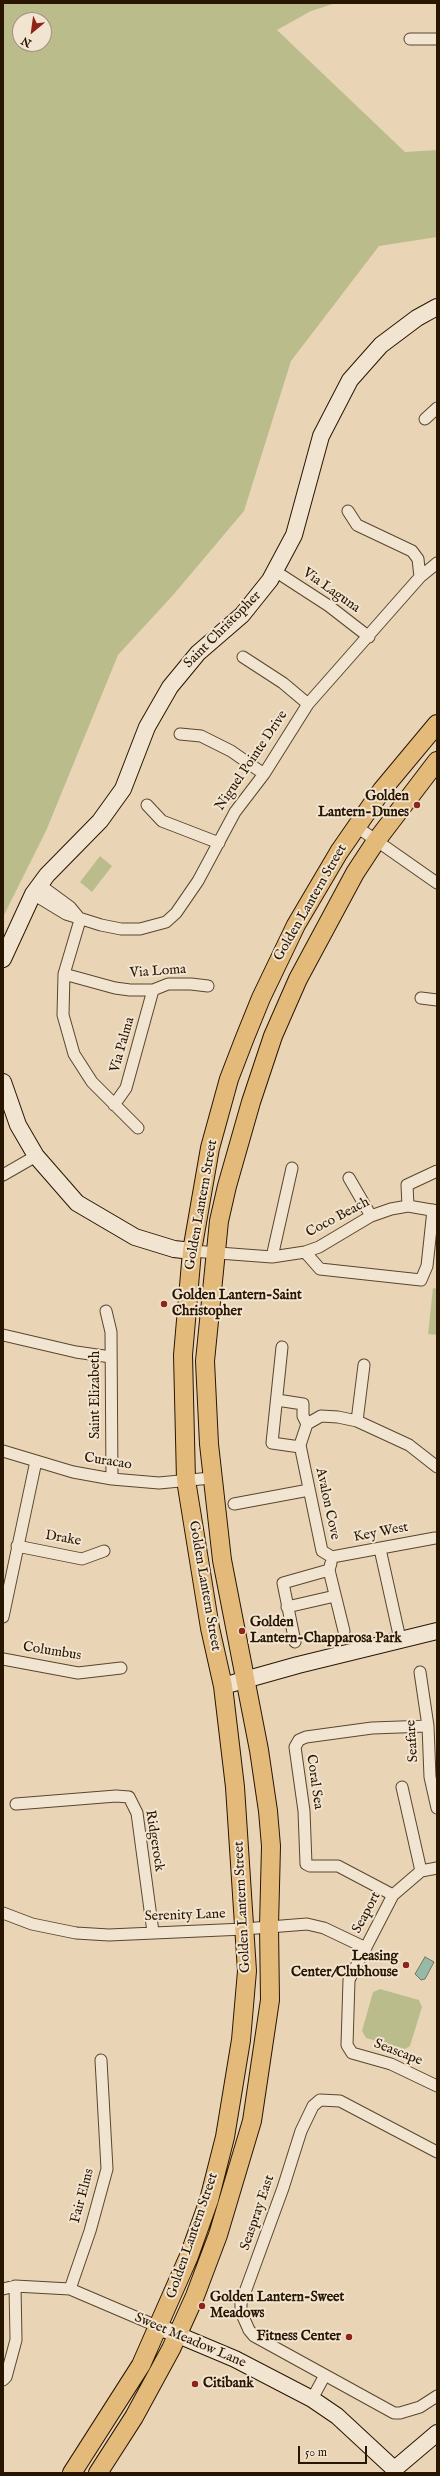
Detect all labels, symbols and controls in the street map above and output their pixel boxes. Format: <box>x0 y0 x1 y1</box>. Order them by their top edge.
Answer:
north arrow <box>12 12 52 52</box>
text: N <box>19 33 34 50</box>
street label: Via Laguna <box>299 565 363 617</box>
street label: Saint Christopher <box>181 588 265 672</box>
street label: Niguel Pointe Drive <box>212 708 292 814</box>
place label: Golden Lantern-Dunes <box>318 789 409 822</box>
marker: Golden Lantern-Dunes <box>412 800 422 810</box>
street label: Golden Lantern Street <box>271 842 351 964</box>
street label: Via Loma <box>129 962 187 982</box>
street label: Via Palma <box>107 1015 139 1075</box>
street label: Golden Lantern Street <box>182 1139 222 1271</box>
street label: Coco Beach <box>303 1194 373 1242</box>
place label: Golden Lantern-Saint Christopher <box>172 1288 302 1320</box>
marker: Golden Lantern-Saint Christopher <box>159 1299 169 1309</box>
street label: Saint Elizabeth <box>88 1351 104 1439</box>
street label: Curacao <box>83 1450 133 1474</box>
street label: Avalon Cove <box>311 1466 343 1542</box>
street label: Key West <box>352 1519 410 1547</box>
street label: Golden Lantern Street <box>184 1520 224 1652</box>
street label: Drake <box>44 1528 82 1550</box>
place label: Golden Lantern-Chapparosa Park <box>250 1615 402 1648</box>
marker: Golden Lantern-Chapparosa Park <box>237 1626 247 1636</box>
street label: Columbus <box>22 1639 82 1665</box>
street label: Seafare <box>403 1719 423 1763</box>
street label: Coral Sea <box>302 1753 326 1811</box>
street label: Ridgerock <box>141 1809 167 1873</box>
street label: Golden Lantern Street <box>231 1841 255 1973</box>
street label: Seaport <box>349 1889 385 1937</box>
street label: Serenity Lane <box>144 1906 226 1926</box>
place label: Leasing Center/Clubhouse <box>291 1949 398 1982</box>
marker: Leasing Center/Clubhouse <box>401 1960 411 1970</box>
street label: Seascape <box>371 2036 425 2070</box>
street label: Fair Elms <box>68 2167 98 2225</box>
street label: Golden Lantern Street <box>164 2171 222 2301</box>
street label: Seaspray East <box>237 2173 279 2253</box>
place label: Golden Lantern-Sweet Meadows <box>210 2290 344 2322</box>
marker: Golden Lantern-Sweet Meadows <box>197 2301 207 2311</box>
street label: Sweet Meadow Lane <box>132 2310 248 2372</box>
place label: Fitness Center <box>257 2329 341 2345</box>
marker: Fitness Center <box>344 2332 354 2342</box>
place label: Citibank <box>203 2376 254 2392</box>
marker: Citibank <box>190 2379 200 2389</box>
scale bar <box>300 2438 369 2464</box>
text: 50 m <box>305 2445 327 2460</box>

